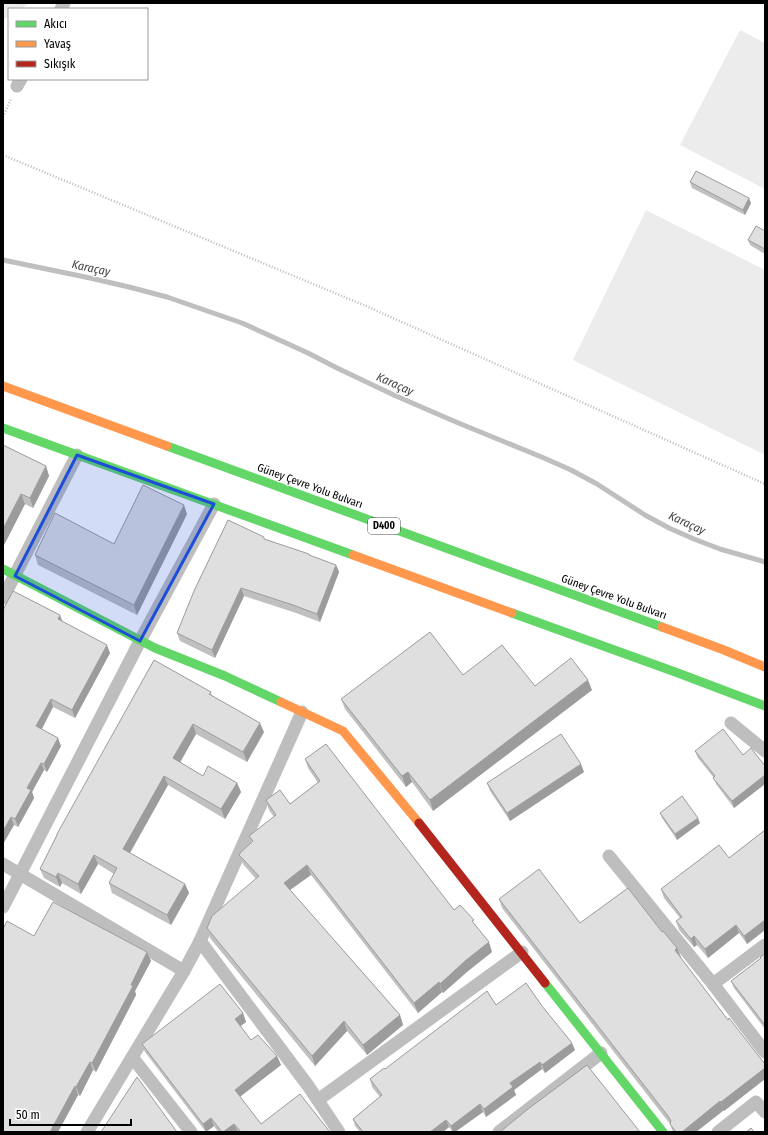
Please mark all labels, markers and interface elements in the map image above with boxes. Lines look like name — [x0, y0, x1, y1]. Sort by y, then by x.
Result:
legend — [8, 8, 148, 80]
text: Akıcı — [44, 17, 67, 31]
text: Yavaş — [44, 37, 71, 51]
text: Sıkışık — [44, 57, 76, 71]
water label: Karaçay — [71, 257, 112, 279]
water label: Karaçay — [374, 370, 416, 399]
street label: Güney Çevre Yolu Bulvarı — [256, 461, 364, 511]
water label: Karaçay — [666, 508, 708, 538]
road number: D400 — [368, 518, 400, 534]
street label: Güney Çevre Yolu Bulvarı — [560, 572, 668, 622]
scale bar — [10, 1101, 131, 1127]
text: 50 m — [16, 1108, 40, 1122]

